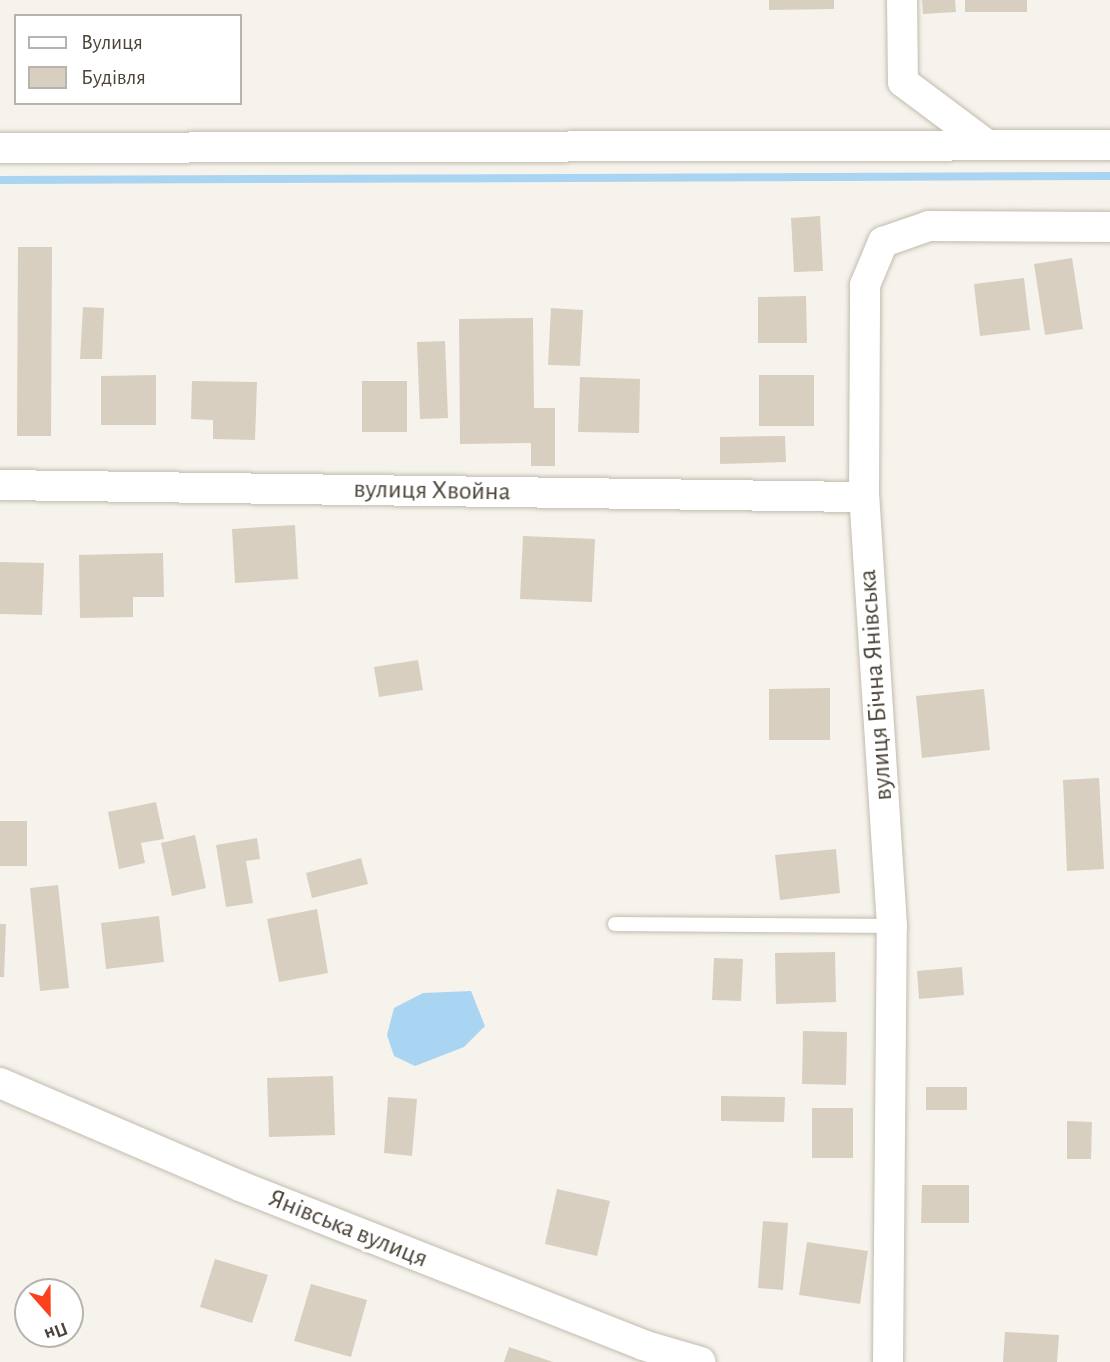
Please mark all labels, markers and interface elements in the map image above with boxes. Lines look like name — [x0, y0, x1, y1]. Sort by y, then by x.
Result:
legend — [14, 14, 242, 105]
text: Вулиця — [81, 32, 143, 53]
text: Будівля — [81, 67, 146, 88]
street label: вулиця Хвойна — [353, 474, 511, 508]
street label: вулиця Бічна Янівська — [852, 568, 900, 802]
street label: Янівська вулиця — [264, 1183, 432, 1275]
north arrow — [14, 1278, 84, 1348]
text: Пн — [42, 1318, 70, 1344]

